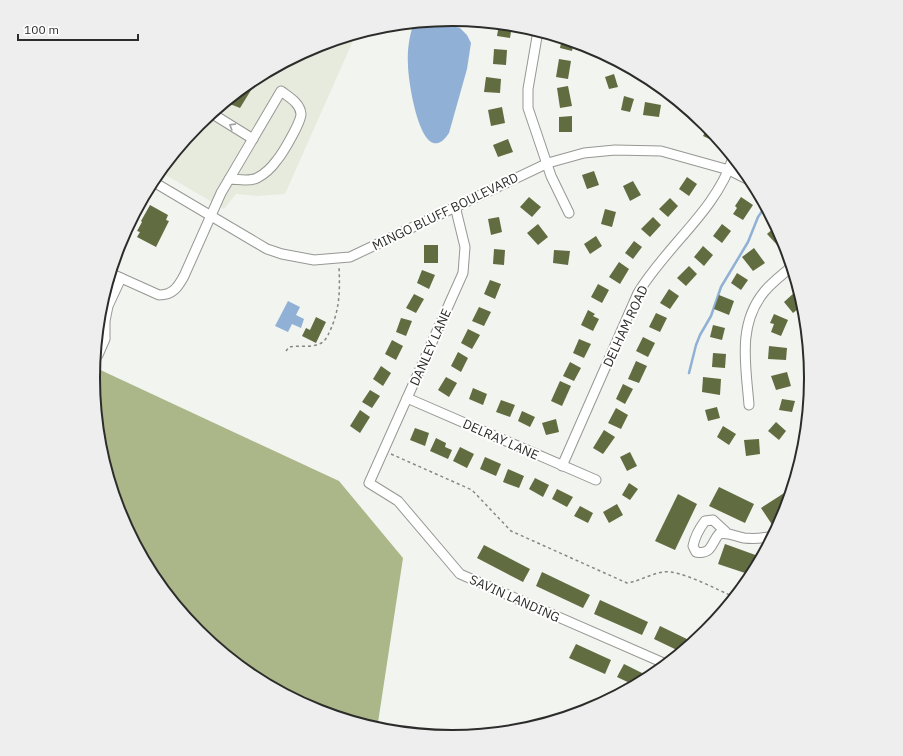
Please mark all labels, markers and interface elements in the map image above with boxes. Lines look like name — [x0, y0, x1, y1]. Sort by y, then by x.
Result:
scale bar — [18, 16, 138, 42]
text: 100 m — [24, 22, 59, 37]
one-way arrow — [229, 123, 236, 130]
street label: MINGO BLUFF BOULEVARD — [369, 169, 521, 254]
street label: DELHAM ROAD — [599, 283, 652, 370]
street label: DANLEY LANE — [406, 306, 455, 388]
street label: DELRAY LANE — [460, 415, 541, 464]
street label: SAVIN LANDING — [467, 571, 563, 626]

